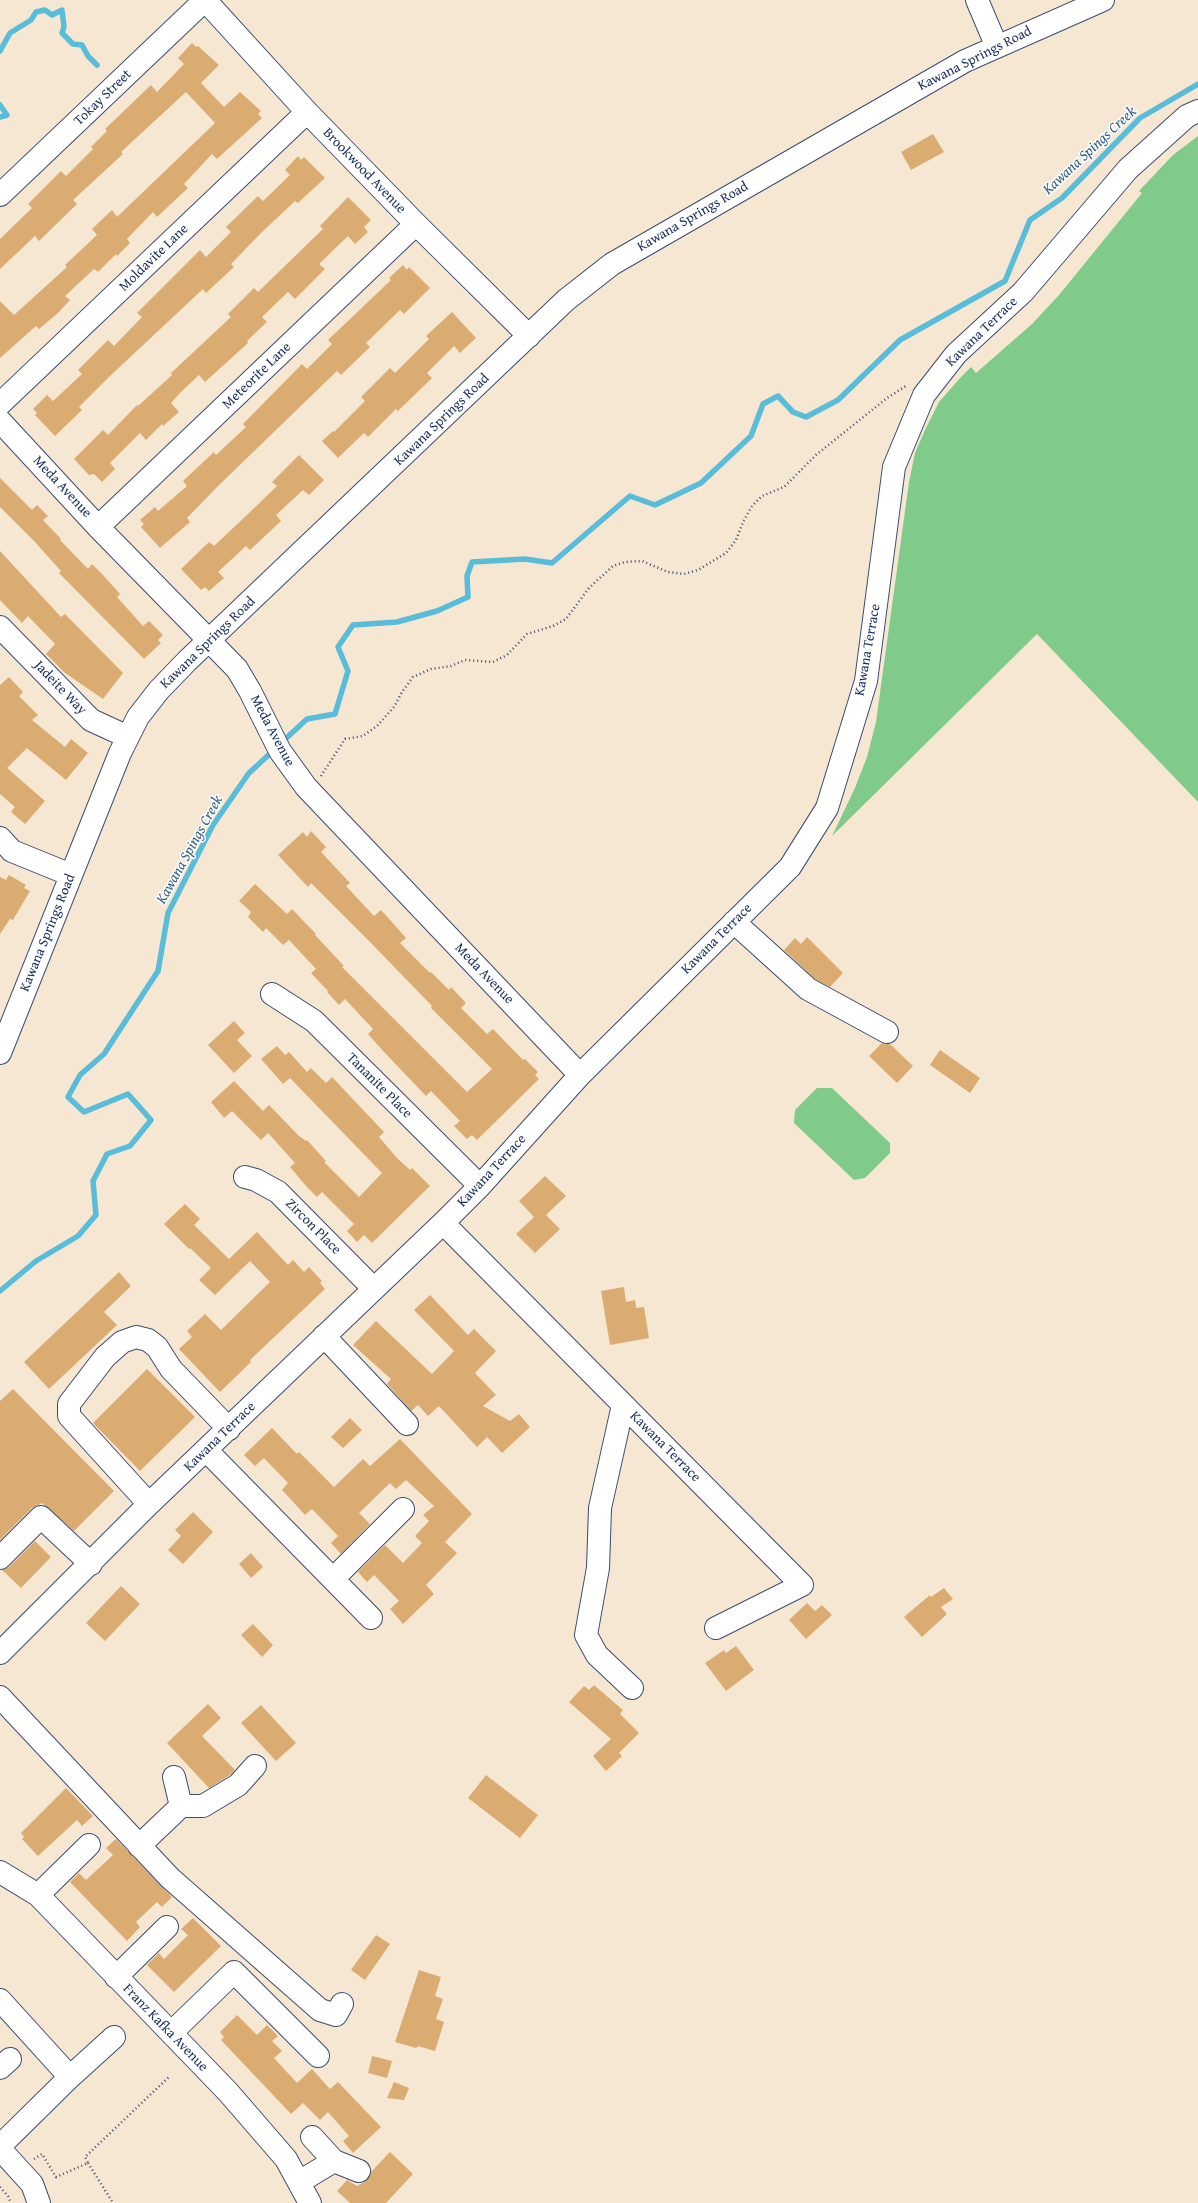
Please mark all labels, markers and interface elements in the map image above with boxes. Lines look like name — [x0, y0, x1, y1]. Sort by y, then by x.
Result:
street label: Kawana Springs Road — [915, 23, 1035, 95]
street label: Tokay Street — [71, 66, 135, 130]
water label: Kawana Spings Creek — [1040, 103, 1140, 199]
street label: Brookwood Avenue — [319, 125, 409, 217]
street label: Kawana Springs Road — [634, 178, 752, 256]
street label: Moldavite Lane — [116, 221, 192, 295]
street label: Kawana Terrace — [943, 294, 1021, 370]
street label: Meteorite Lane — [219, 339, 295, 413]
street label: Kawana Springs Road — [391, 370, 493, 470]
street label: Meda Avenue — [29, 453, 95, 521]
street label: Kawana Springs Road — [157, 593, 259, 693]
street label: Kawana Terrace — [852, 603, 884, 697]
street label: Jadeite Way — [30, 658, 90, 718]
street label: Meda Avenue — [246, 693, 298, 769]
water label: Kawana Spings Creek — [153, 793, 227, 907]
street label: Kawana Springs Road — [17, 872, 79, 994]
street label: Kawana Terrace — [678, 900, 756, 978]
street label: Meda Avenue — [451, 940, 517, 1008]
street label: Tananite Place — [343, 1050, 415, 1122]
street label: Kawana Terrace — [454, 1131, 530, 1211]
street label: Zircon Place — [282, 1196, 344, 1258]
street label: Kawana Terrace — [181, 1399, 259, 1475]
street label: Kawana Terrace — [626, 1408, 704, 1486]
street label: Franz Kafka Avenue — [119, 1981, 211, 2075]

